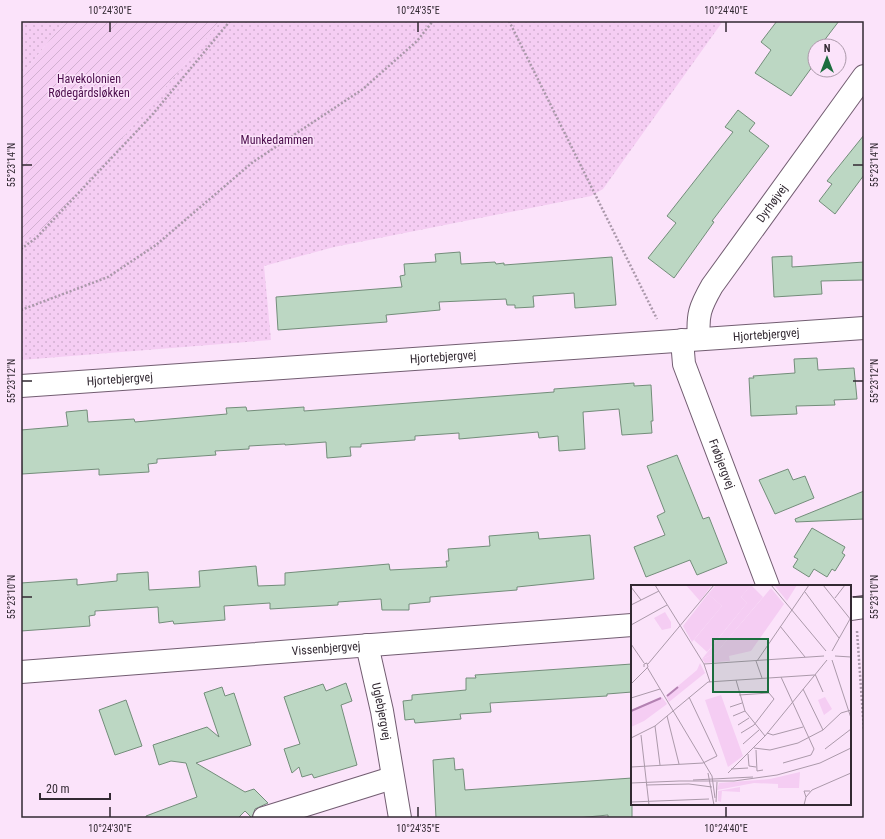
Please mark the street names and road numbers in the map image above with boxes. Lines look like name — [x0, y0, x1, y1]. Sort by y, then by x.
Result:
street label: Dyrhøjvej — [754, 182, 790, 225]
street label: Hjortebjergvej — [733, 325, 800, 344]
street label: Hjortebjergvej — [409, 348, 477, 366]
street label: Hjortebjergvej — [86, 370, 153, 388]
street label: Frøbjergvej — [706, 437, 738, 491]
street label: Vissenbjergvej — [291, 639, 361, 658]
street label: Uglebjergvej — [369, 681, 394, 741]

